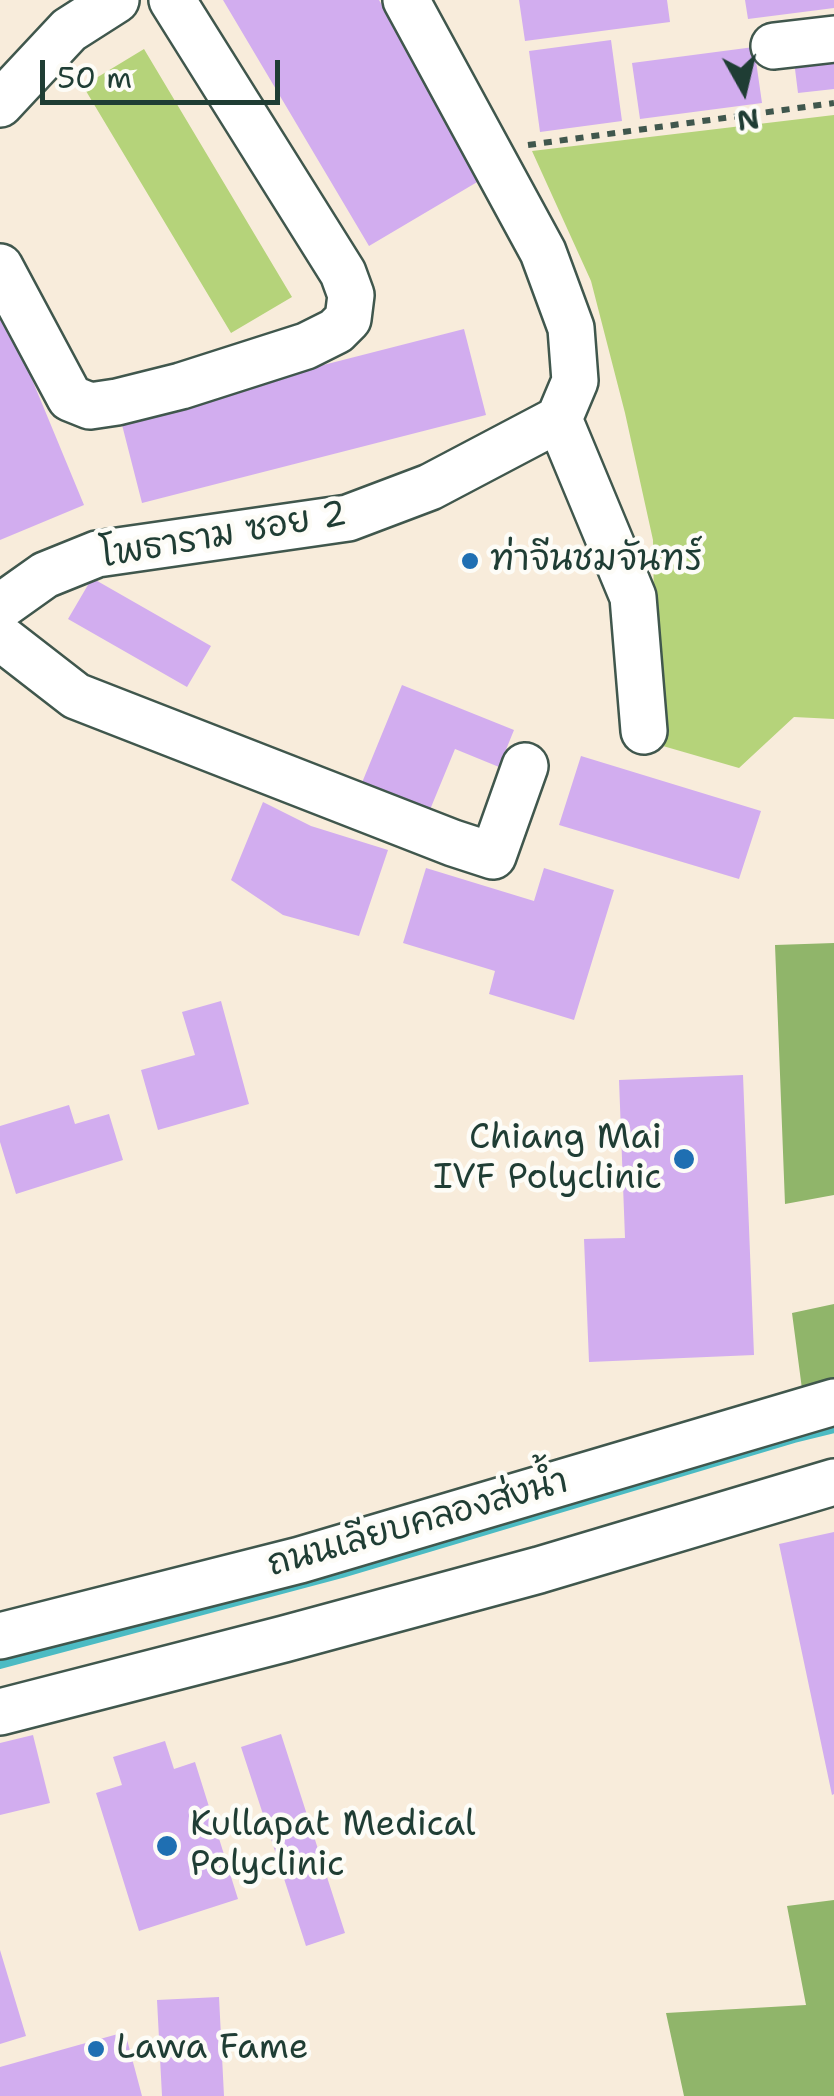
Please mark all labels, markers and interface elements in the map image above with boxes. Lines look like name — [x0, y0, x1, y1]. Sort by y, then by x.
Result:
scale bar — [45, 40, 285, 102]
north arrow — [694, 40, 794, 140]
text: 50 m — [57, 57, 132, 98]
text: N — [735, 99, 762, 140]
street label: โพธาราม ซอย 2 — [98, 494, 350, 578]
place label: ท่าจีนชมจันทร์ — [490, 540, 702, 582]
marker: ท่าจีนชมจันทร์ — [459, 550, 481, 572]
place label: Chiang Mai IVF Polyclinic — [433, 1118, 662, 1200]
marker: Chiang Mai IVF Polyclinic — [671, 1146, 697, 1172]
street label: ถนนเลียบคลองส่งน้ำ — [263, 1461, 573, 1587]
place label: Kullapat Medical Polyclinic — [190, 1805, 476, 1887]
marker: Kullapat Medical Polyclinic — [154, 1833, 180, 1859]
place label: Lawa Fame — [116, 2028, 309, 2070]
marker: Lawa Fame — [85, 2038, 107, 2060]

